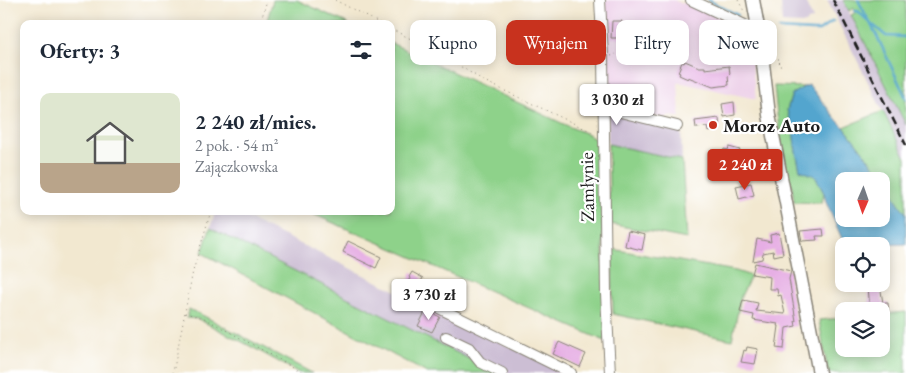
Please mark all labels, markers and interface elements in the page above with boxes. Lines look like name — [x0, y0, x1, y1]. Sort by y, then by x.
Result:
chip: Kupno — [410, 20, 496, 65]
chip: Wynajem — [506, 20, 606, 65]
chip: Filtry — [616, 20, 689, 65]
chip: Nowe — [699, 20, 777, 65]
icon: filters — [347, 36, 375, 64]
text: Oferty: 3 — [40, 37, 120, 64]
pin: 3 030 zł — [565, 84, 669, 126]
text: 3 030 zł — [590, 89, 644, 110]
text: 2 240 zł/mies. — [195, 108, 317, 135]
icon: home — [80, 113, 140, 173]
place label: Moroz Auto — [723, 113, 821, 138]
marker: Moroz Auto — [707, 119, 719, 131]
text: 2 pok. · 54 m² — [195, 135, 278, 156]
pin: 2 240 zł — [693, 148, 797, 191]
street label: Zamłynie — [574, 152, 600, 222]
text: 2 240 zł — [718, 154, 772, 175]
text: Zajączkowska — [195, 156, 278, 177]
north arrow — [835, 172, 890, 228]
map controls — [835, 172, 890, 357]
button: locate — [835, 237, 890, 292]
pin: 3 730 zł — [377, 278, 481, 321]
text: 3 730 zł — [402, 284, 456, 305]
button: layers — [835, 302, 890, 357]

